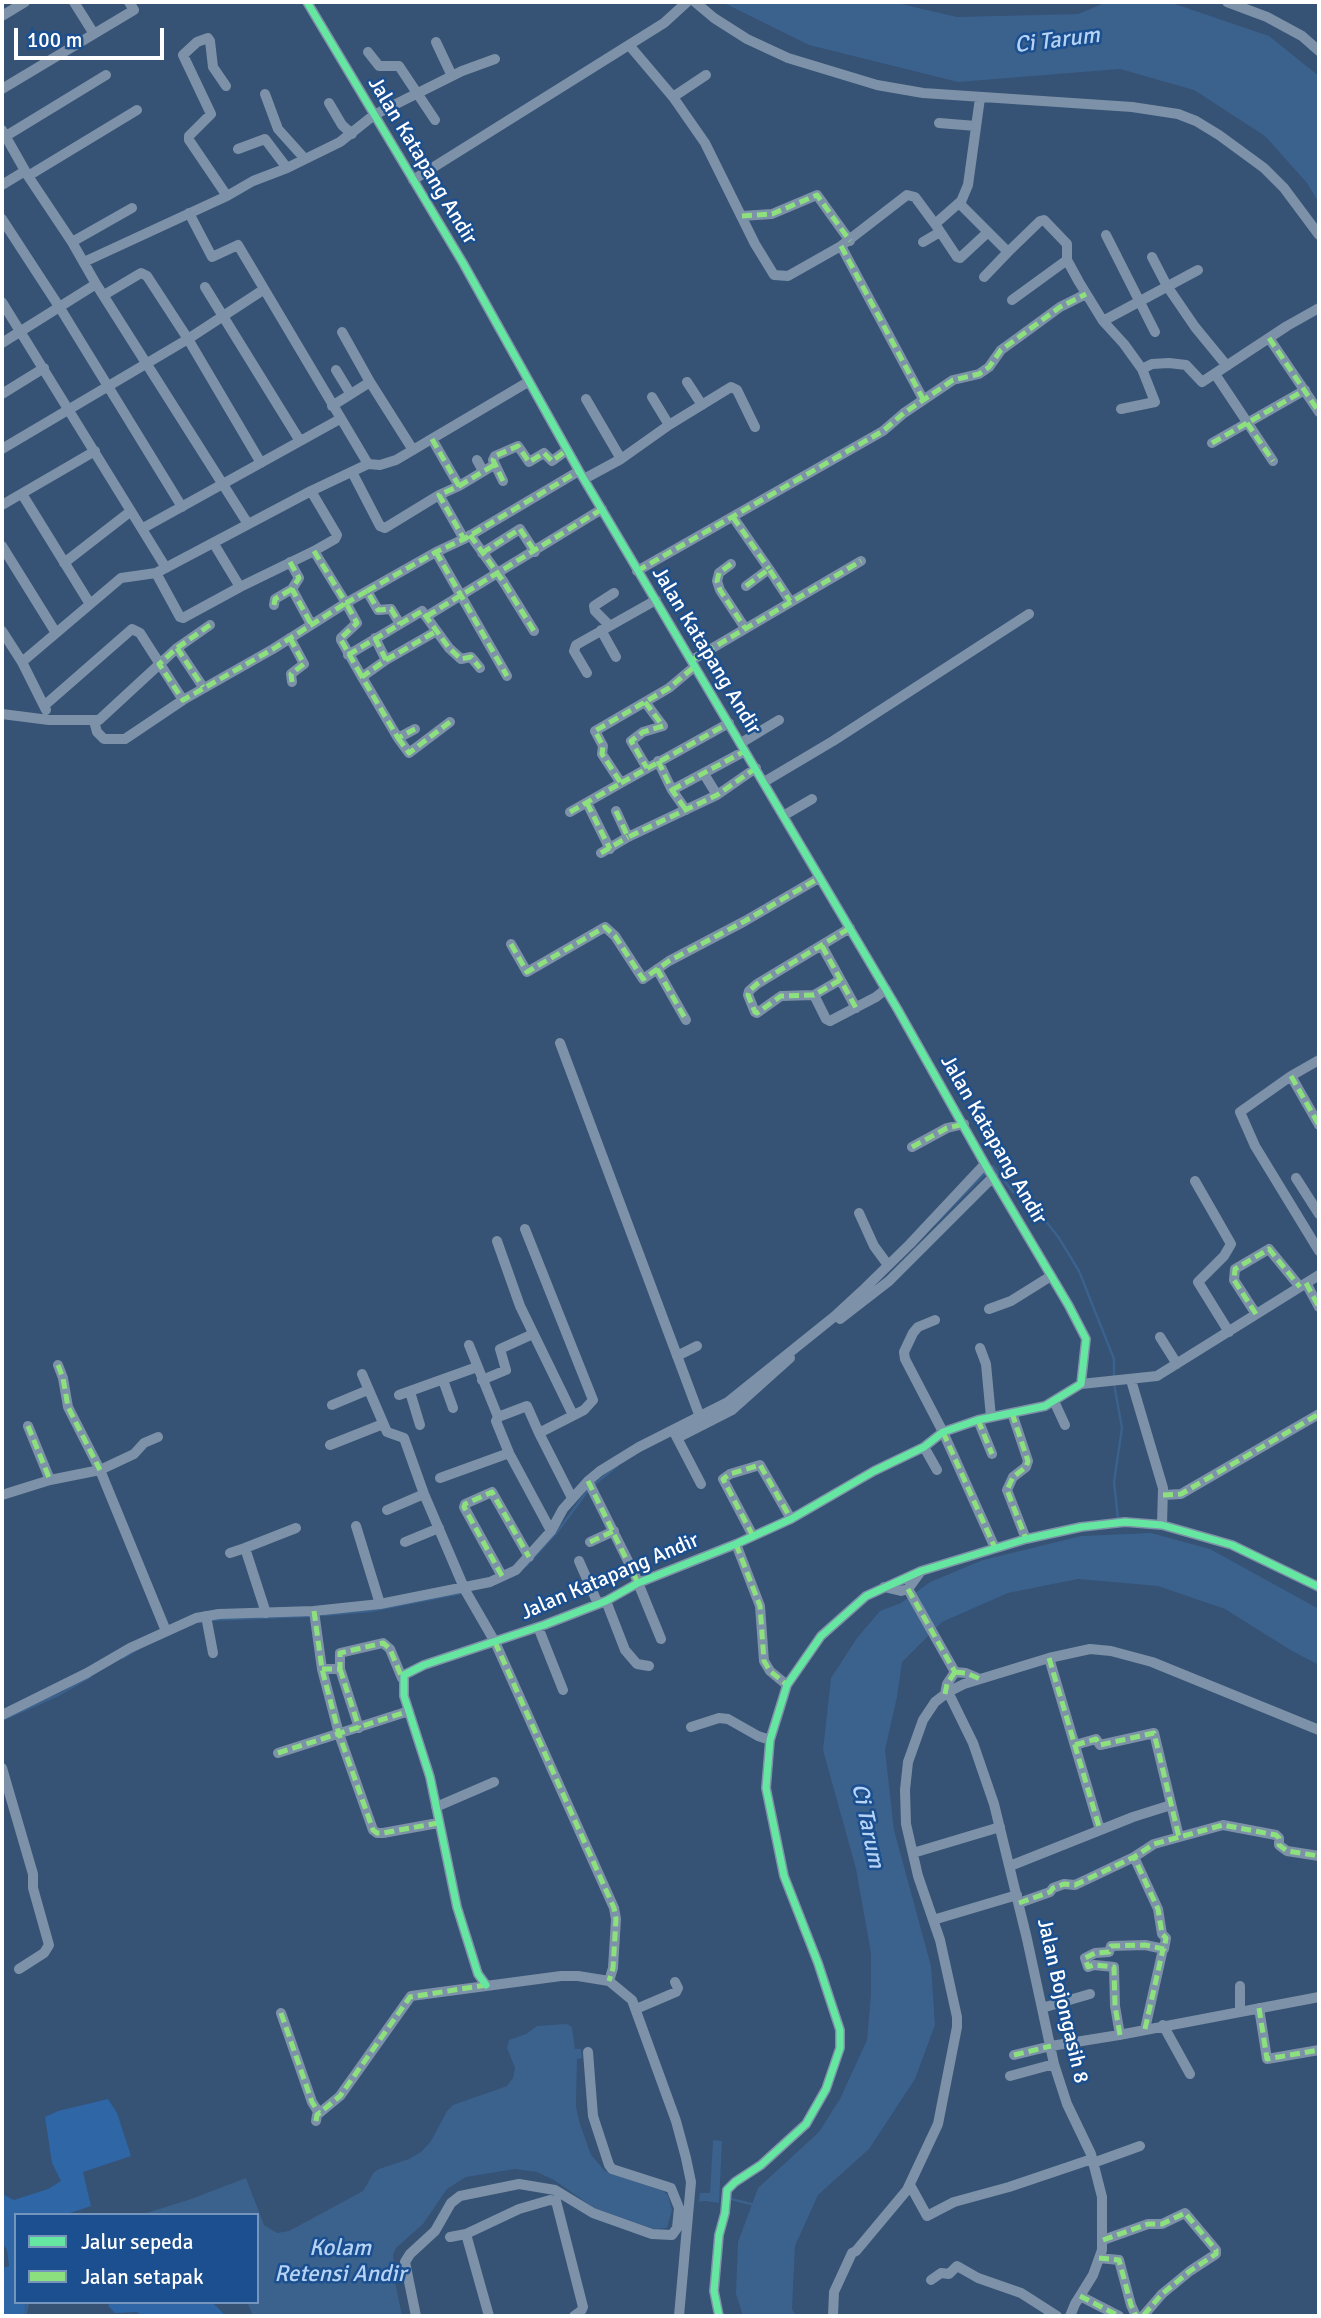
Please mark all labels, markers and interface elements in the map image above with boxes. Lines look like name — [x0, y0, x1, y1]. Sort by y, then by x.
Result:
scale bar — [18, 14, 168, 58]
water label: Ci Tarum — [1013, 22, 1101, 60]
text: 100 m — [27, 27, 82, 53]
street label: Jalan Katapang Andir — [362, 73, 482, 249]
street label: Jalan Katapang Andir — [646, 563, 766, 739]
street label: Jalan Katapang Andir — [934, 1051, 1052, 1229]
street label: Jalan Katapang Andir — [517, 1528, 703, 1626]
water label: Ci Tarum — [845, 1781, 889, 1871]
street label: Jalan Bojongasih 8 — [1031, 1916, 1093, 2086]
legend — [14, 2213, 259, 2304]
text: Jalur sepeda — [81, 2229, 193, 2255]
water label: Kolam Retensi Andir — [274, 2235, 406, 2289]
text: Jalan setapak — [81, 2264, 203, 2290]

